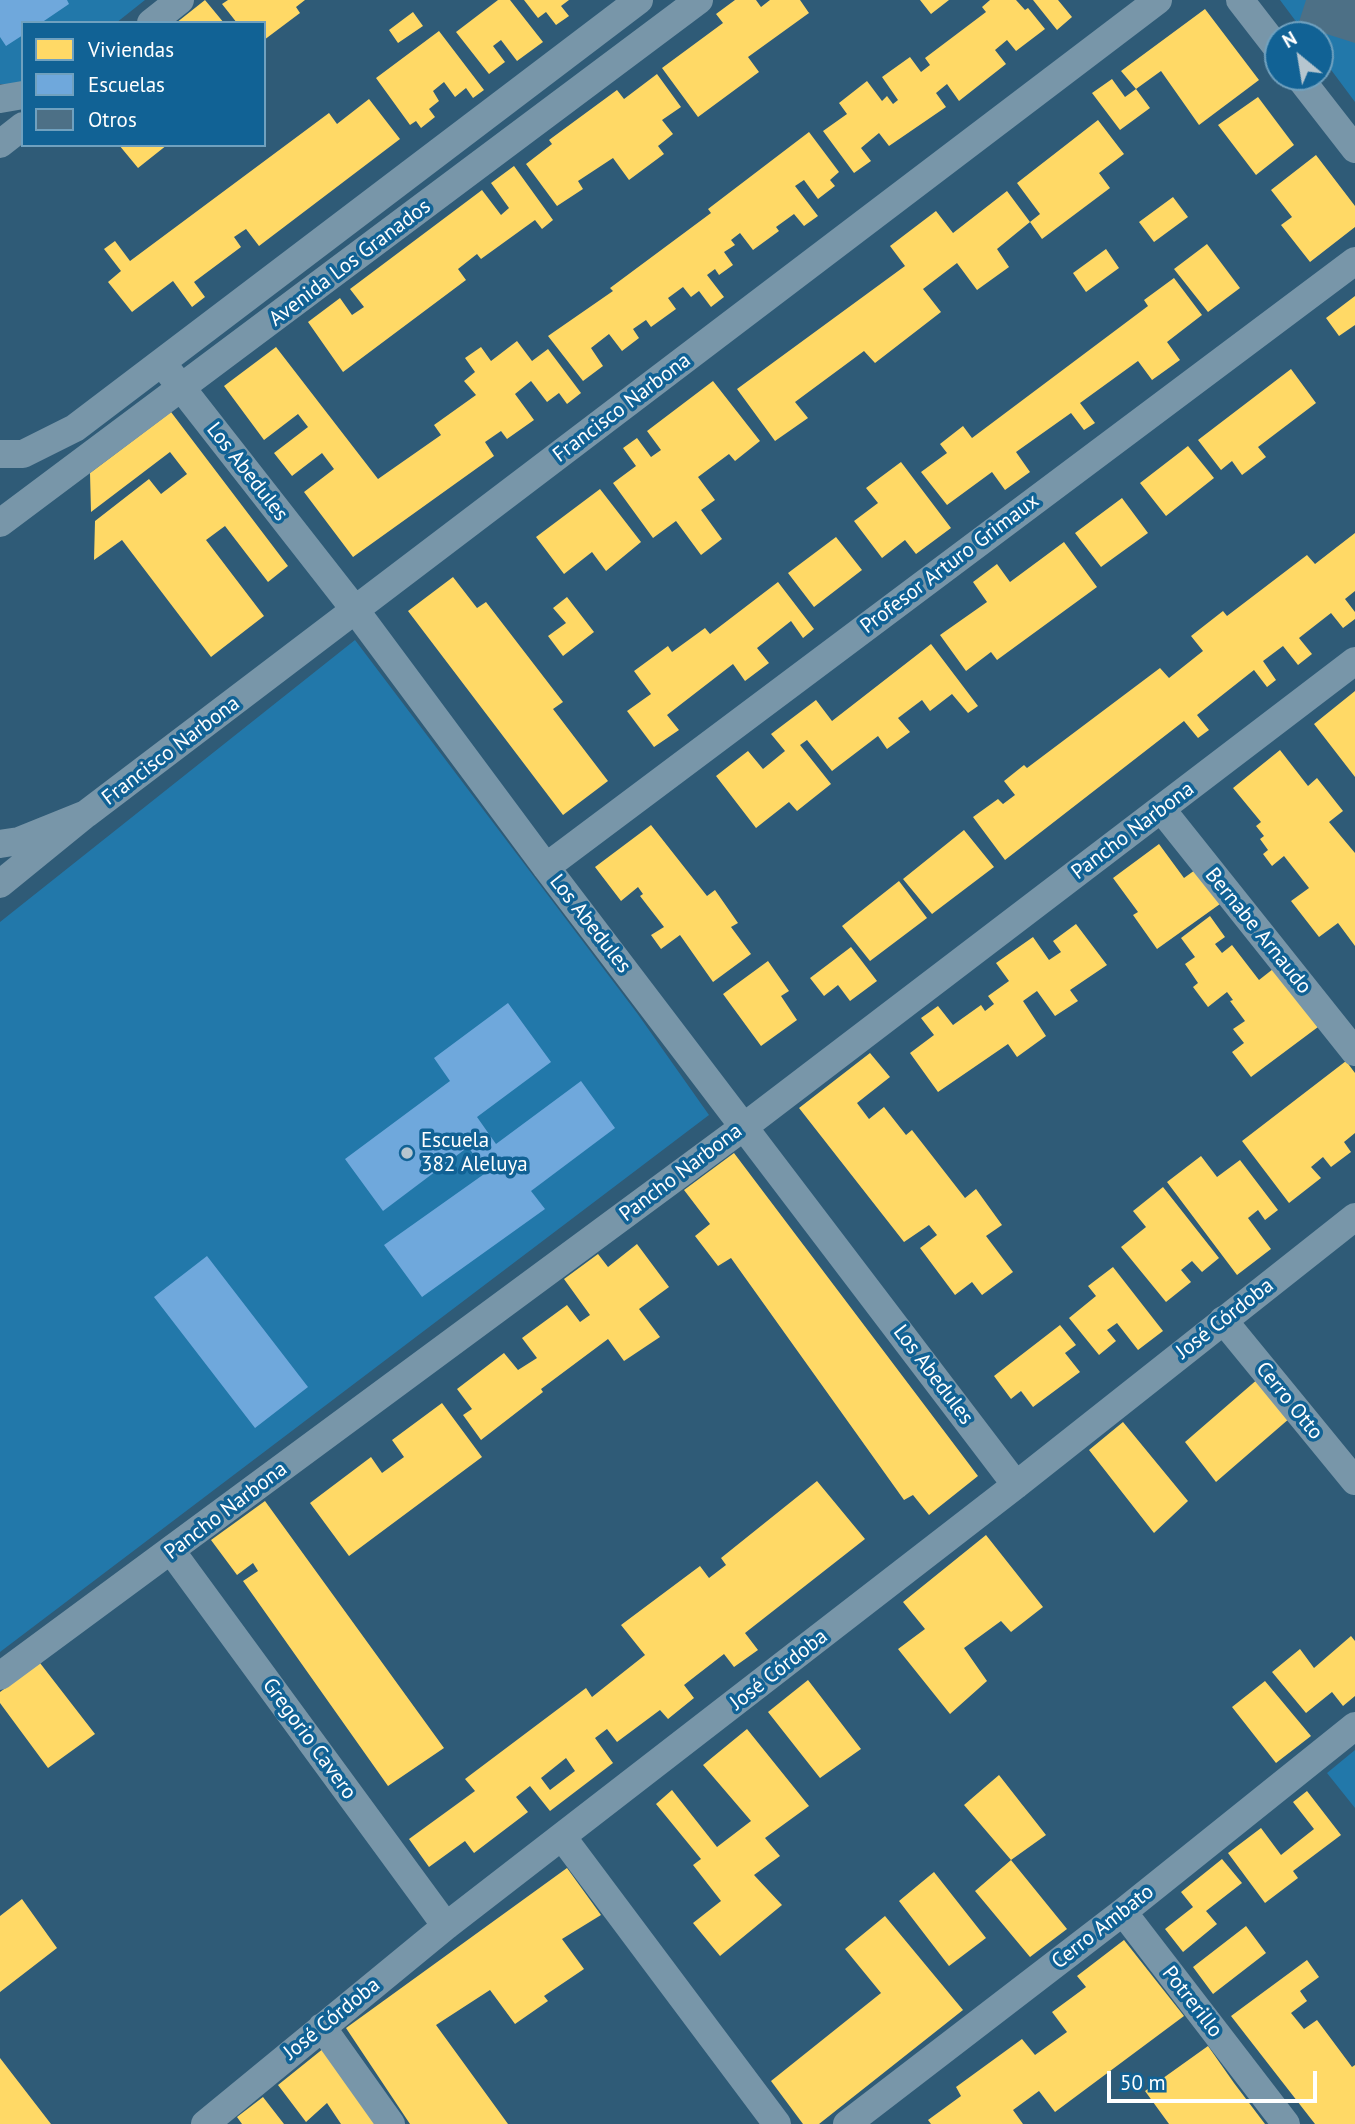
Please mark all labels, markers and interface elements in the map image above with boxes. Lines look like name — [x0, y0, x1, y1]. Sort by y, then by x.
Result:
legend — [21, 21, 266, 147]
north arrow — [1264, 21, 1334, 91]
text: N — [1278, 26, 1301, 53]
text: Viviendas — [88, 36, 174, 63]
text: Escuelas — [88, 71, 165, 98]
text: Otros — [88, 106, 137, 133]
street label: Avenida Los Granados — [264, 194, 436, 332]
street label: Francisco Narbona — [548, 348, 696, 468]
street label: Los Abedules — [201, 418, 293, 526]
street label: Profesor Arturo Grimaux — [856, 489, 1044, 639]
street label: Francisco Narbona — [97, 691, 245, 811]
street label: Pancho Narbona — [1067, 777, 1199, 885]
street label: Bernabe Arnaudo — [1200, 863, 1316, 999]
street label: Los Abedules — [544, 870, 636, 978]
street label: Pancho Narbona — [615, 1119, 747, 1227]
place label: Escuela 382 Aleluya — [421, 1128, 528, 1178]
marker: Escuela 382 Aleluya — [399, 1145, 415, 1161]
street label: José Córdoba — [1171, 1273, 1279, 1365]
street label: Los Abedules — [887, 1320, 979, 1430]
street label: Cerro Otto — [1250, 1357, 1328, 1445]
street label: Pancho Narbona — [160, 1457, 292, 1565]
street label: José Córdoba — [725, 1624, 833, 1716]
street label: Gregorio Cavero — [257, 1674, 361, 1804]
street label: Cerro Ambato — [1047, 1879, 1159, 1975]
street label: Potrerillo — [1156, 1961, 1228, 2043]
street label: José Córdoba — [279, 1973, 385, 2065]
scale bar — [1110, 2058, 1320, 2102]
text: 50 m — [1120, 2069, 1166, 2096]

